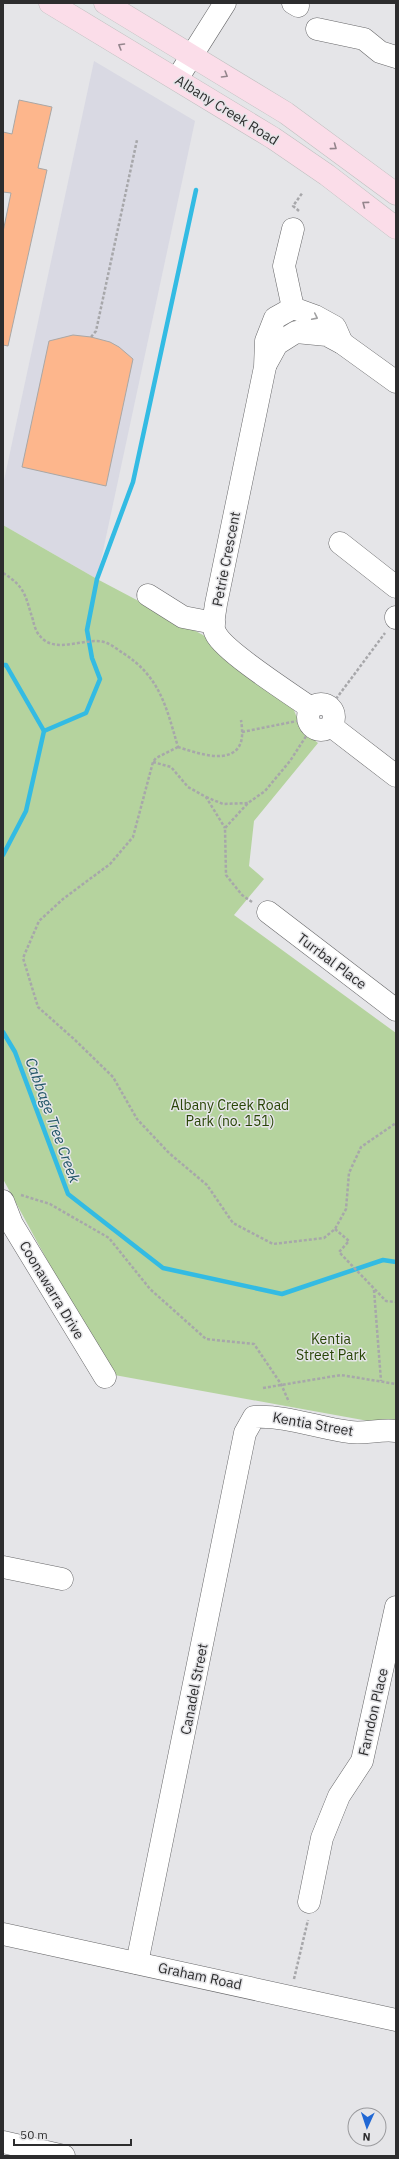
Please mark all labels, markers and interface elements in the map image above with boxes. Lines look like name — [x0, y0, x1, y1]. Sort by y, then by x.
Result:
one-way arrow — [118, 43, 125, 50]
street label: Albany Creek Road — [172, 71, 282, 149]
one-way arrow — [221, 71, 228, 78]
one-way arrow — [329, 142, 336, 149]
one-way arrow — [362, 201, 369, 209]
one-way arrow — [311, 312, 319, 320]
street label: Petrie Crescent — [208, 510, 244, 608]
street label: Turrbal Place — [294, 929, 371, 993]
water label: Cabbage Tree Creek — [22, 1055, 85, 1185]
park label: Albany Creek Road Park (no. 151) — [171, 1096, 289, 1130]
street label: Coonawarra Drive — [16, 1238, 89, 1343]
park label: Kentia Street Park — [296, 1330, 367, 1364]
street label: Kentia Street — [271, 1408, 355, 1440]
street label: Canadel Street — [176, 1642, 212, 1736]
street label: Farndon Place — [354, 1666, 392, 1758]
street label: Graham Road — [156, 1958, 244, 1994]
north arrow — [347, 2107, 387, 2147]
scale bar — [14, 2121, 131, 2147]
text: 50 m — [20, 2127, 48, 2142]
text: N — [362, 2130, 371, 2144]

